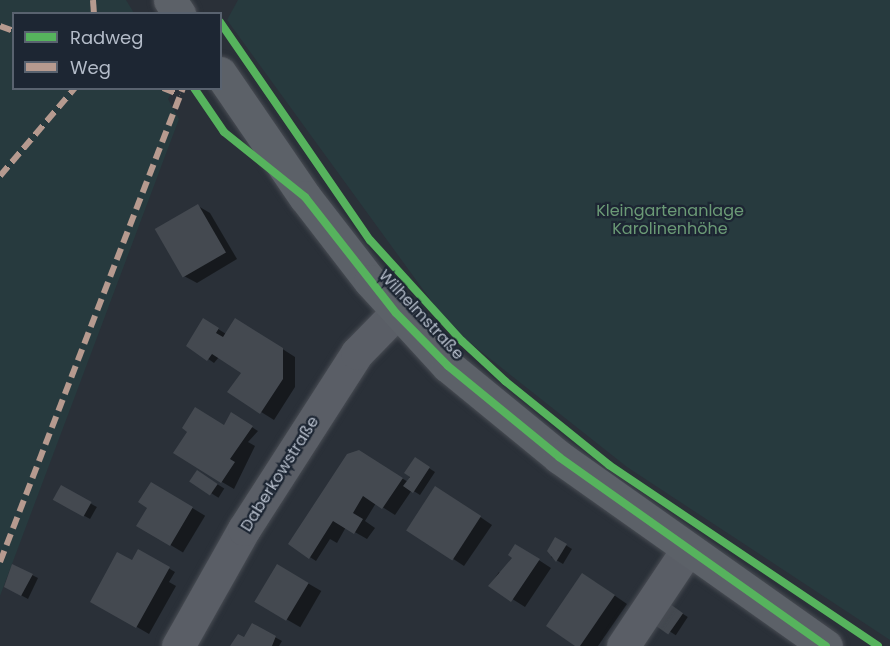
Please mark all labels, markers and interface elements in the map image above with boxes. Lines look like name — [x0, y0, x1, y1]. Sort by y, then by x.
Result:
legend — [12, 12, 222, 90]
text: Radweg — [70, 25, 143, 50]
text: Weg — [70, 55, 111, 80]
park label: Kleingartenanlage Karolinenhöhe — [596, 201, 744, 239]
street label: Wilhelmstraße — [374, 266, 468, 364]
street label: Daberkowstraße — [237, 413, 323, 535]

